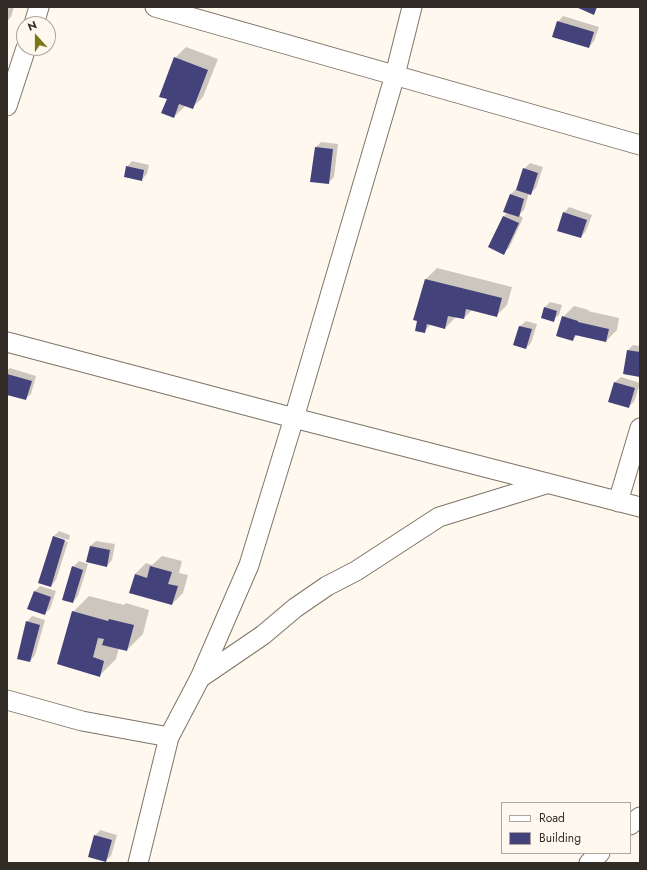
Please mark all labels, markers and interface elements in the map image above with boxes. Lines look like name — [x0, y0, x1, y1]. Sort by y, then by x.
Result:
north arrow — [16, 16, 56, 56]
text: N — [25, 17, 39, 35]
legend — [501, 802, 631, 854]
text: Road — [539, 809, 565, 827]
text: Building — [539, 829, 581, 847]

